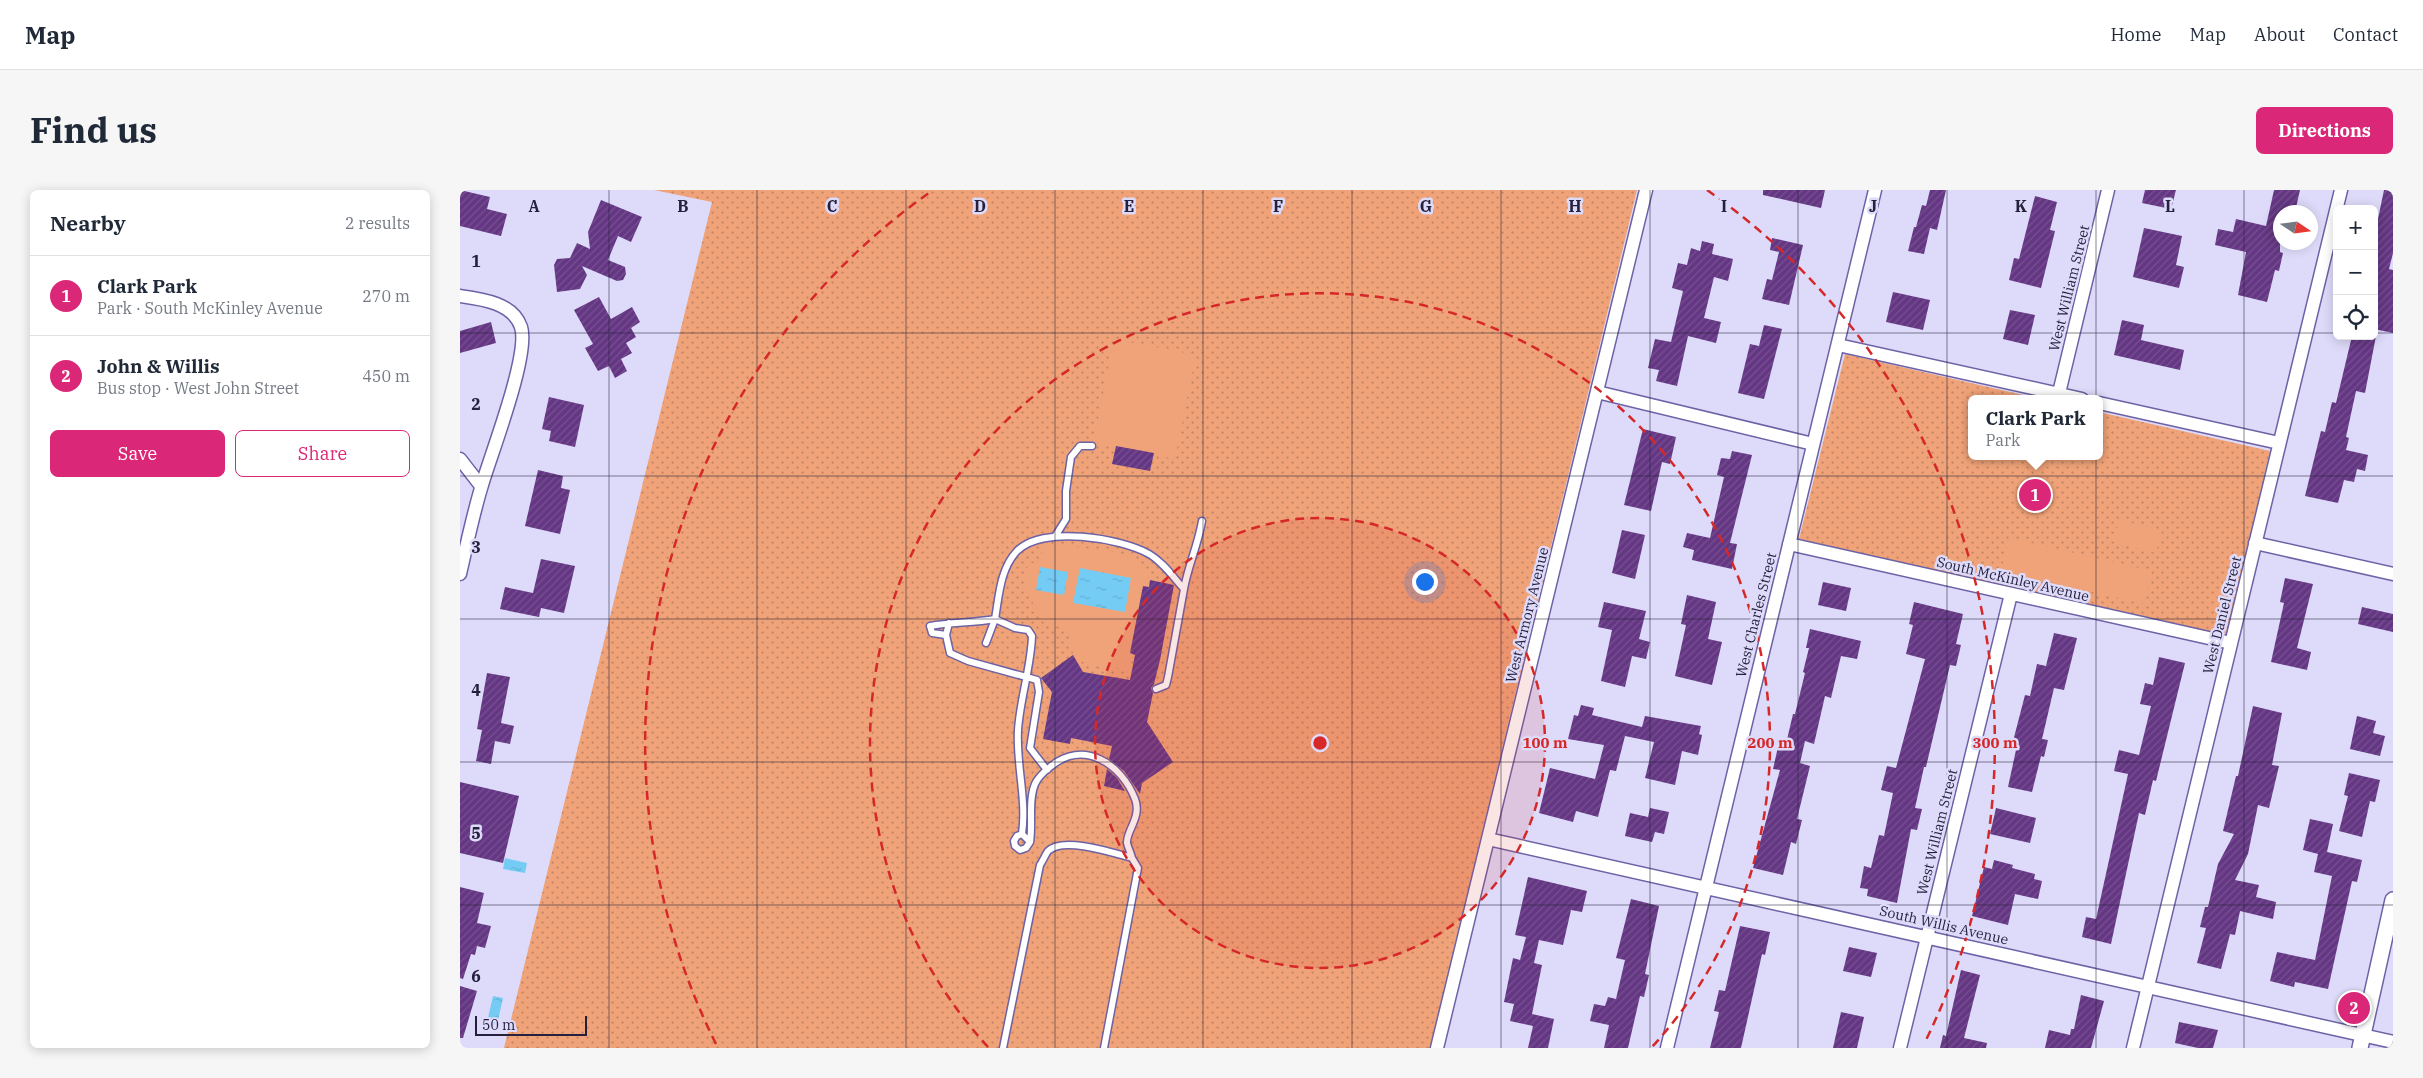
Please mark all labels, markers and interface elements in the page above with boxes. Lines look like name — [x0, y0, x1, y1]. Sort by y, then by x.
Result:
text: Map — [25, 19, 75, 51]
text: Home — [2110, 23, 2162, 46]
text: Map — [2190, 23, 2226, 46]
text: About — [2254, 23, 2305, 46]
text: Contact — [2333, 23, 2398, 46]
text: Find us — [30, 107, 157, 153]
button: Directions — [2256, 107, 2393, 154]
text: A — [528, 196, 540, 216]
text: B — [677, 196, 689, 216]
text: C — [827, 196, 837, 216]
text: D — [974, 196, 986, 216]
text: E — [1124, 196, 1134, 216]
text: F — [1273, 196, 1283, 216]
text: G — [1420, 196, 1432, 216]
text: H — [1569, 196, 1582, 216]
text: I — [1721, 196, 1727, 216]
text: J — [1869, 196, 1877, 216]
text: K — [2015, 196, 2028, 216]
text: L — [2165, 196, 2175, 216]
north arrow — [2273, 205, 2318, 250]
map controls — [2333, 205, 2378, 340]
button: + — [2333, 205, 2378, 250]
text: Nearby — [50, 209, 126, 237]
text: 2 results — [345, 213, 410, 233]
street label: West William Street — [2045, 223, 2093, 353]
button: − — [2333, 250, 2378, 295]
text: 1 — [471, 251, 481, 271]
text: Clark Park — [97, 274, 197, 298]
text: 1 — [61, 286, 71, 306]
text: 270 m — [362, 286, 410, 306]
button: locate — [2333, 295, 2378, 340]
text: Park · South McKinley Avenue — [97, 298, 323, 318]
text: John & Willis — [97, 354, 220, 378]
text: 2 — [61, 366, 71, 386]
text: 450 m — [362, 366, 410, 386]
text: Bus stop · West John Street — [97, 378, 299, 398]
text: 2 — [471, 394, 481, 414]
popup — [1968, 395, 2103, 460]
text: Clark Park — [1986, 406, 2085, 430]
button: Save — [50, 430, 225, 477]
button: Share — [235, 430, 410, 477]
text: Park — [1986, 430, 2020, 450]
pin: 1 — [2019, 476, 2051, 514]
text: 3 — [471, 537, 481, 557]
street label: West Armory Avenue — [1501, 545, 1553, 685]
street label: West Charles Street — [1732, 551, 1780, 679]
street label: South McKinley Avenue — [1935, 553, 2091, 605]
street label: West Daniel Street — [2199, 554, 2245, 676]
your location — [1412, 569, 1438, 595]
text: 4 — [471, 680, 481, 700]
text: 100 m — [1522, 733, 1568, 752]
text: 200 m — [1747, 733, 1793, 752]
text: 300 m — [1972, 733, 2018, 752]
centre of rings — [1311, 734, 1329, 752]
street label: West William Street — [1913, 767, 1961, 897]
text: 5 — [471, 823, 481, 843]
street label: South Willis Avenue — [1878, 901, 2010, 949]
text: 6 — [471, 966, 481, 986]
pin: 2 — [2338, 989, 2370, 1027]
scale bar — [475, 1013, 588, 1036]
text: 50 m — [482, 1016, 515, 1034]

